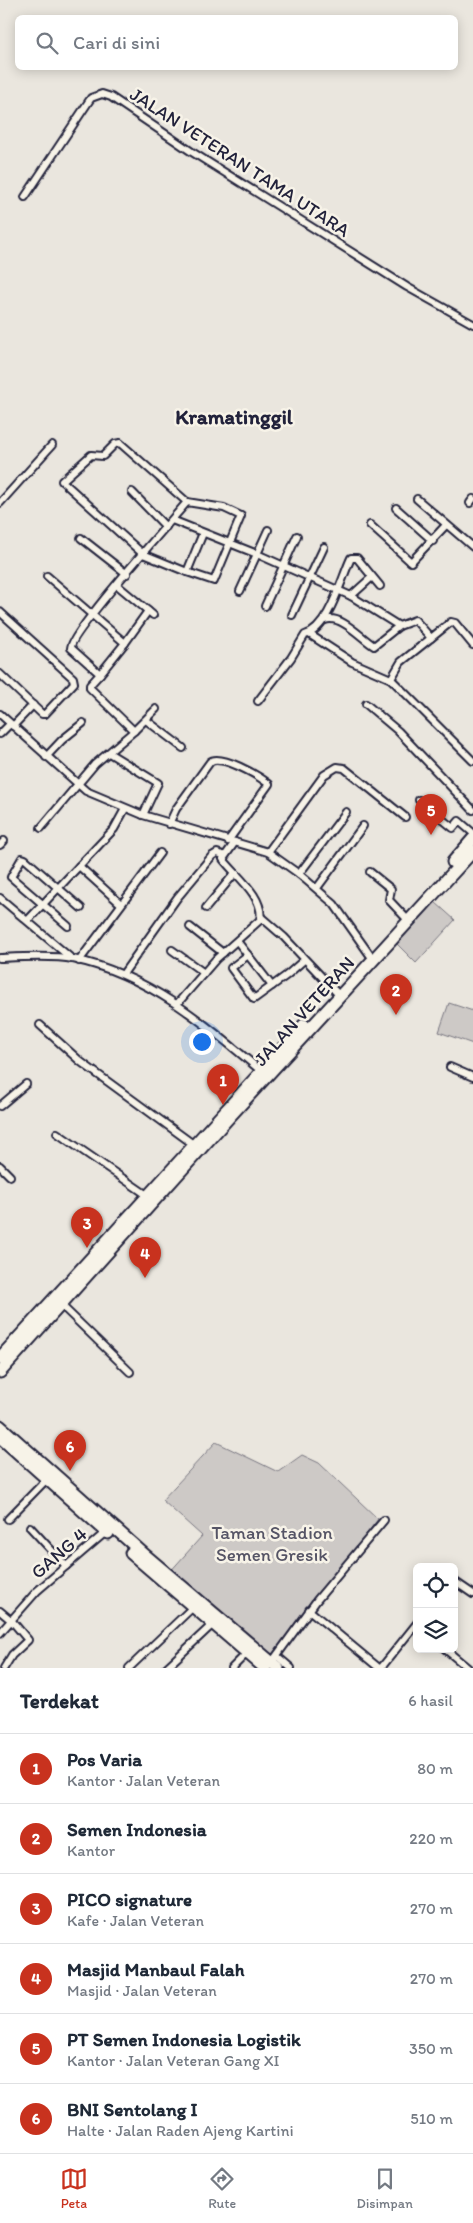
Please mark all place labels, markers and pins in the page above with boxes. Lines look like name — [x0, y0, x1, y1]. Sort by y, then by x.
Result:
pin: 5 — [415, 794, 447, 835]
pin: 2 — [380, 974, 412, 1015]
pin: 1 — [207, 1064, 239, 1105]
pin: 3 — [71, 1207, 103, 1248]
pin: 4 — [129, 1237, 161, 1278]
pin: 6 — [54, 1430, 86, 1471]

